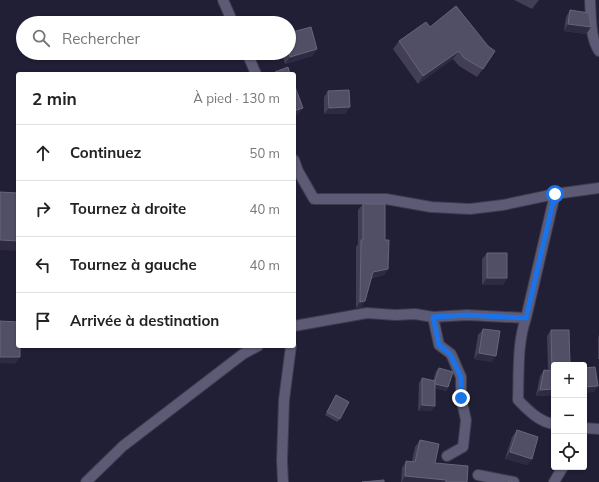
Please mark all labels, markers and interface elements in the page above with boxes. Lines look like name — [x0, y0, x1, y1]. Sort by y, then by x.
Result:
search box — [16, 16, 296, 60]
icon: search — [30, 27, 52, 49]
text: Rechercher — [62, 29, 140, 48]
text: 2 min — [32, 88, 77, 109]
text: À pied · 130 m — [193, 90, 280, 106]
icon: ahead — [32, 142, 54, 164]
text: Continuez — [70, 143, 141, 162]
text: 50 m — [250, 145, 280, 161]
route start — [546, 185, 564, 203]
icon: right — [32, 198, 54, 220]
text: Tournez à droite — [70, 199, 186, 218]
text: 40 m — [250, 201, 280, 217]
icon: left — [32, 254, 54, 276]
text: Tournez à gauche — [70, 255, 197, 274]
text: 40 m — [250, 257, 280, 273]
icon: arrive — [32, 310, 54, 332]
text: Arrivée à destination — [70, 311, 219, 330]
map controls — [551, 362, 587, 470]
button: + — [551, 362, 587, 398]
route end — [452, 389, 470, 407]
button: − — [551, 398, 587, 434]
button: locate — [551, 434, 587, 470]

